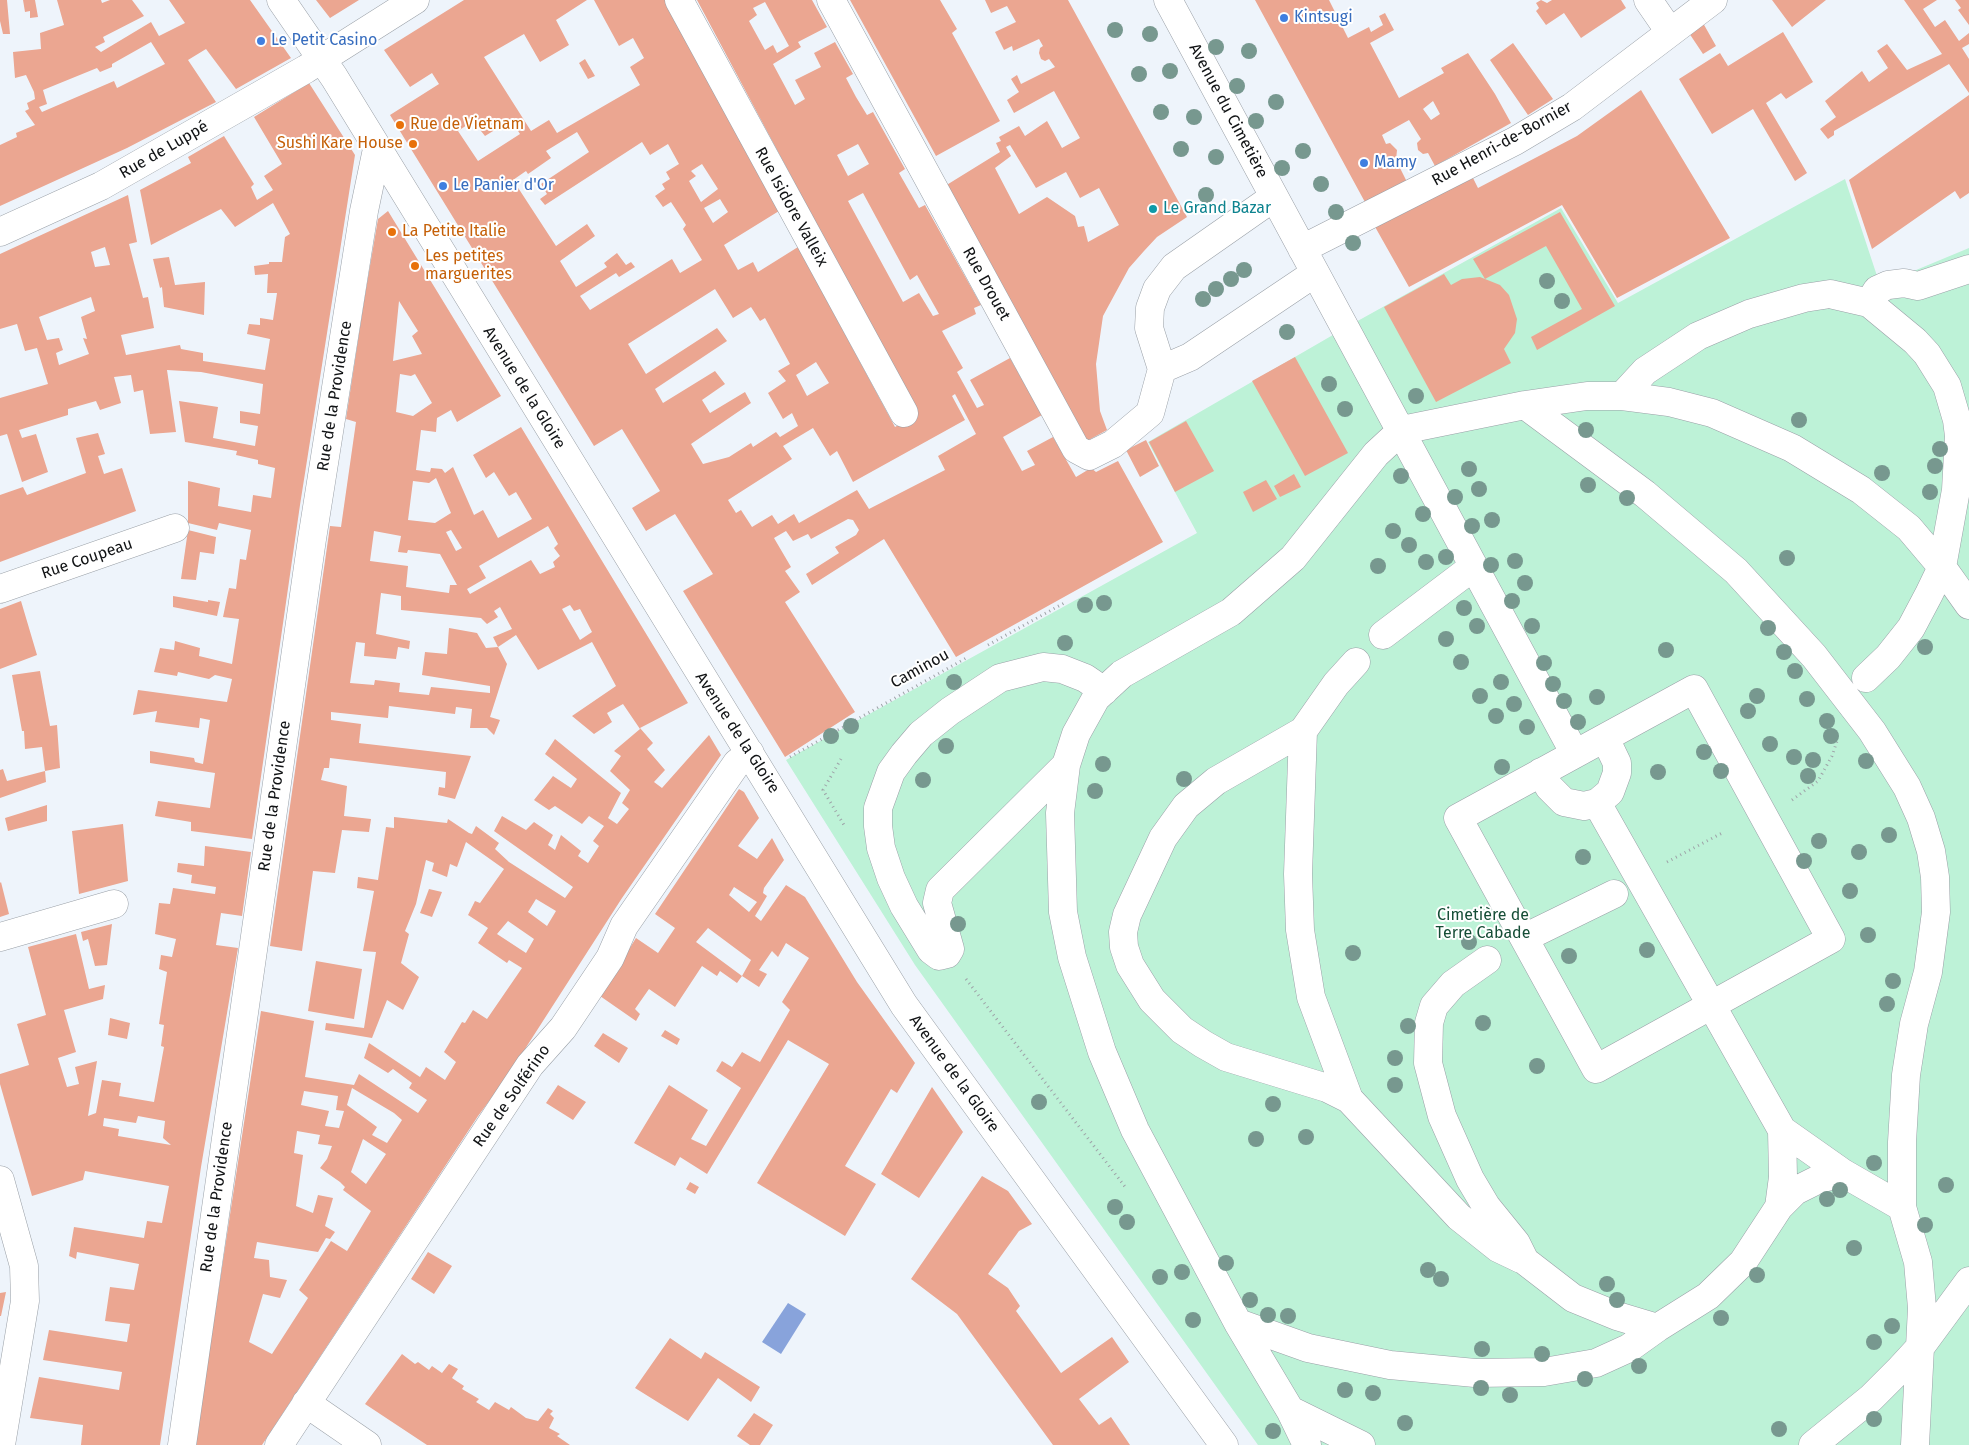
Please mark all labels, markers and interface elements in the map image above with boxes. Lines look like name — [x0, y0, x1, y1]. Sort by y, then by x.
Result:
place label: Kintsugi — [1294, 8, 1353, 28]
marker: Kintsugi — [1278, 12, 1290, 24]
place label: Le Petit Casino — [271, 31, 377, 51]
marker: Le Petit Casino — [255, 35, 267, 47]
street label: Avenue du Cimetière — [1184, 40, 1272, 182]
street label: Rue Henri-de-Bornier — [1429, 98, 1575, 190]
place label: Rue de Vietnam — [410, 115, 524, 135]
street label: Rue de Luppé — [116, 117, 212, 183]
marker: Rue de Vietnam — [394, 119, 406, 131]
place label: Sushi Kare House — [277, 134, 403, 154]
marker: Sushi Kare House — [407, 138, 419, 150]
street label: Rue Isidore Valleix — [750, 144, 832, 270]
place label: Mamy — [1374, 153, 1417, 173]
marker: Mamy — [1358, 157, 1370, 169]
place label: Le Panier d'Or — [453, 176, 554, 196]
marker: Le Panier d'Or — [437, 180, 449, 192]
place label: Le Grand Bazar — [1163, 199, 1271, 219]
marker: Le Grand Bazar — [1147, 203, 1159, 215]
place label: La Petite Italie — [402, 222, 506, 242]
marker: La Petite Italie — [386, 226, 398, 238]
street label: Rue Drouet — [958, 244, 1014, 324]
place label: Les petites marguerites — [425, 247, 512, 285]
marker: Les petites marguerites — [409, 260, 421, 272]
street label: Rue de la Providence — [314, 319, 356, 473]
street label: Avenue de la Gloire — [479, 323, 569, 453]
street label: Rue Coupeau — [39, 534, 135, 584]
street label: Caminou — [887, 645, 953, 693]
street label: Avenue de la Gloire — [691, 669, 783, 797]
street label: Rue de la Providence — [255, 719, 295, 873]
park label: Cimetière de Terre Cabade — [1436, 906, 1530, 944]
street label: Avenue de la Gloire — [905, 1012, 1003, 1136]
street label: Rue de Solférino — [470, 1041, 554, 1151]
street label: Rue de la Providence — [197, 1120, 237, 1274]

